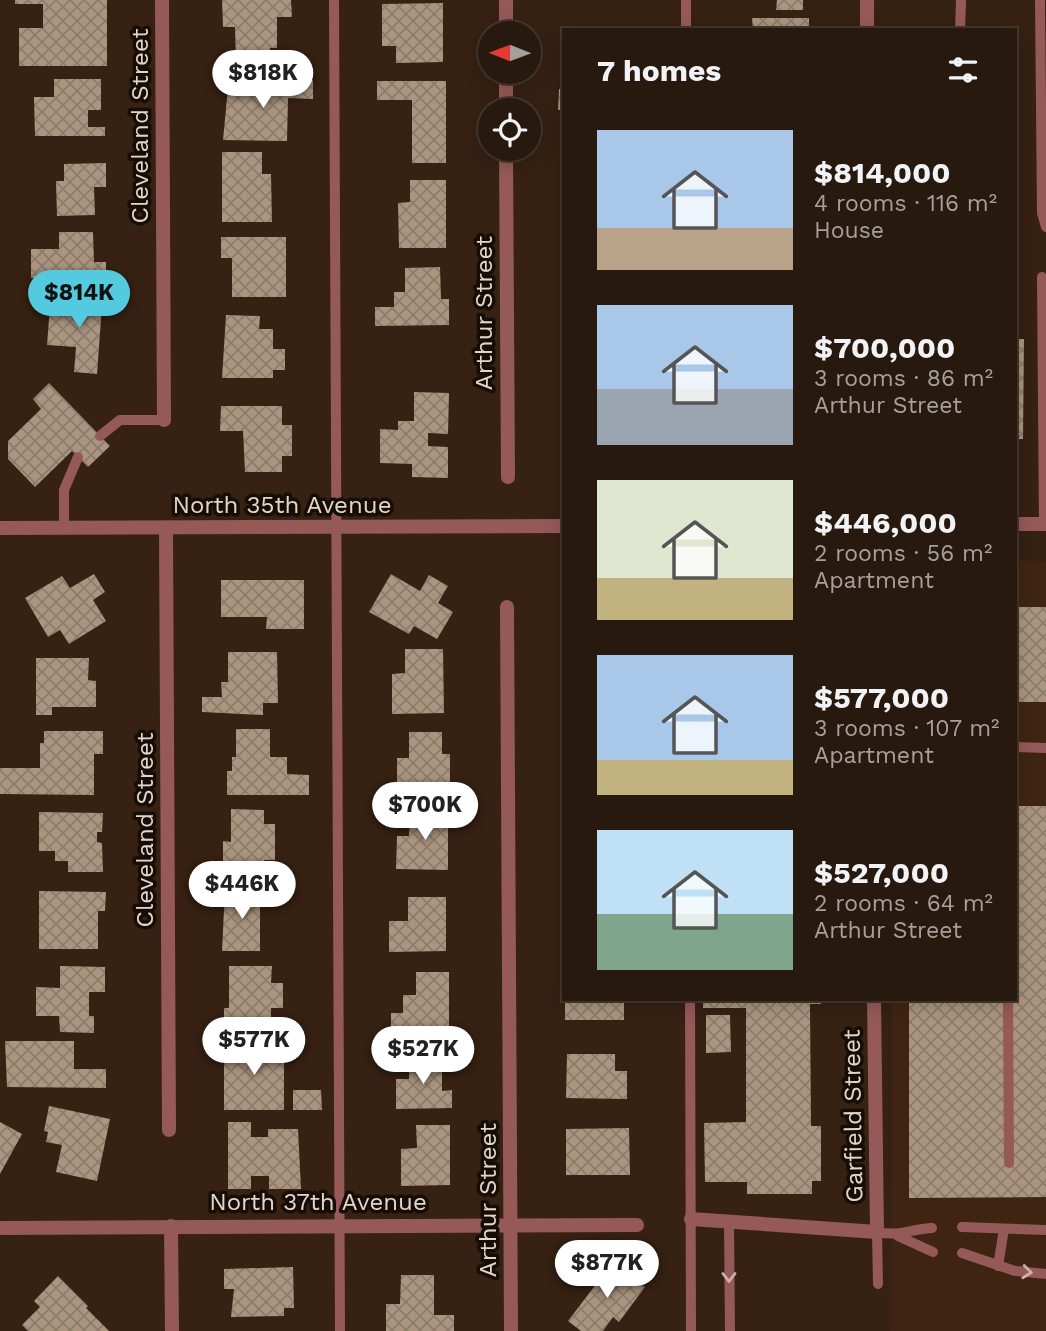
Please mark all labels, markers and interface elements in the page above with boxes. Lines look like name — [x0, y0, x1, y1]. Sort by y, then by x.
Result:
north arrow — [478, 21, 541, 84]
map controls — [478, 21, 541, 161]
street label: Cleveland Street — [126, 29, 154, 223]
pin: $818K — [214, 50, 312, 110]
icon: filters — [944, 51, 982, 89]
text: 7 homes — [597, 53, 721, 88]
text: $818K — [228, 59, 298, 86]
button: locate — [478, 98, 541, 161]
text: $814,000 — [814, 155, 951, 190]
icon: home — [653, 158, 737, 242]
text: 4 rooms · 116 m² — [814, 190, 997, 217]
text: House — [814, 217, 884, 244]
street label: Arthur Street — [470, 236, 498, 390]
pin: $814K — [30, 270, 128, 330]
text: $814K — [44, 279, 114, 306]
text: $700,000 — [814, 330, 955, 365]
icon: home — [653, 333, 737, 417]
text: 3 rooms · 86 m² — [814, 365, 993, 392]
text: Arthur Street — [814, 392, 962, 419]
street label: North 35th Avenue — [173, 491, 391, 519]
text: $446,000 — [814, 505, 957, 540]
icon: home — [653, 508, 737, 592]
text: 2 rooms · 56 m² — [814, 540, 992, 567]
text: Apartment — [814, 567, 934, 594]
text: $577,000 — [814, 680, 949, 715]
icon: home — [653, 683, 737, 767]
text: 3 rooms · 107 m² — [814, 715, 1000, 742]
street label: Cleveland Street — [131, 733, 159, 927]
text: Apartment — [814, 742, 934, 769]
pin: $700K — [376, 782, 474, 842]
text: $700K — [388, 791, 462, 818]
text: $527,000 — [814, 855, 949, 890]
icon: home — [653, 858, 737, 942]
pin: $446K — [193, 862, 291, 921]
text: $446K — [205, 870, 279, 897]
text: 2 rooms · 64 m² — [814, 890, 993, 917]
text: Arthur Street — [814, 917, 962, 944]
pin: $577K — [205, 1018, 303, 1077]
text: $577K — [218, 1026, 290, 1053]
pin: $527K — [374, 1026, 472, 1086]
street label: Garfield Street — [837, 1029, 869, 1203]
text: $527K — [387, 1035, 459, 1062]
street label: Arthur Street — [474, 1123, 502, 1277]
street label: North 37th Avenue — [209, 1188, 427, 1216]
pin: $877K — [558, 1240, 656, 1300]
text: $877K — [571, 1249, 643, 1276]
one-way arrow — [1022, 1264, 1033, 1279]
one-way arrow — [721, 1272, 737, 1282]

